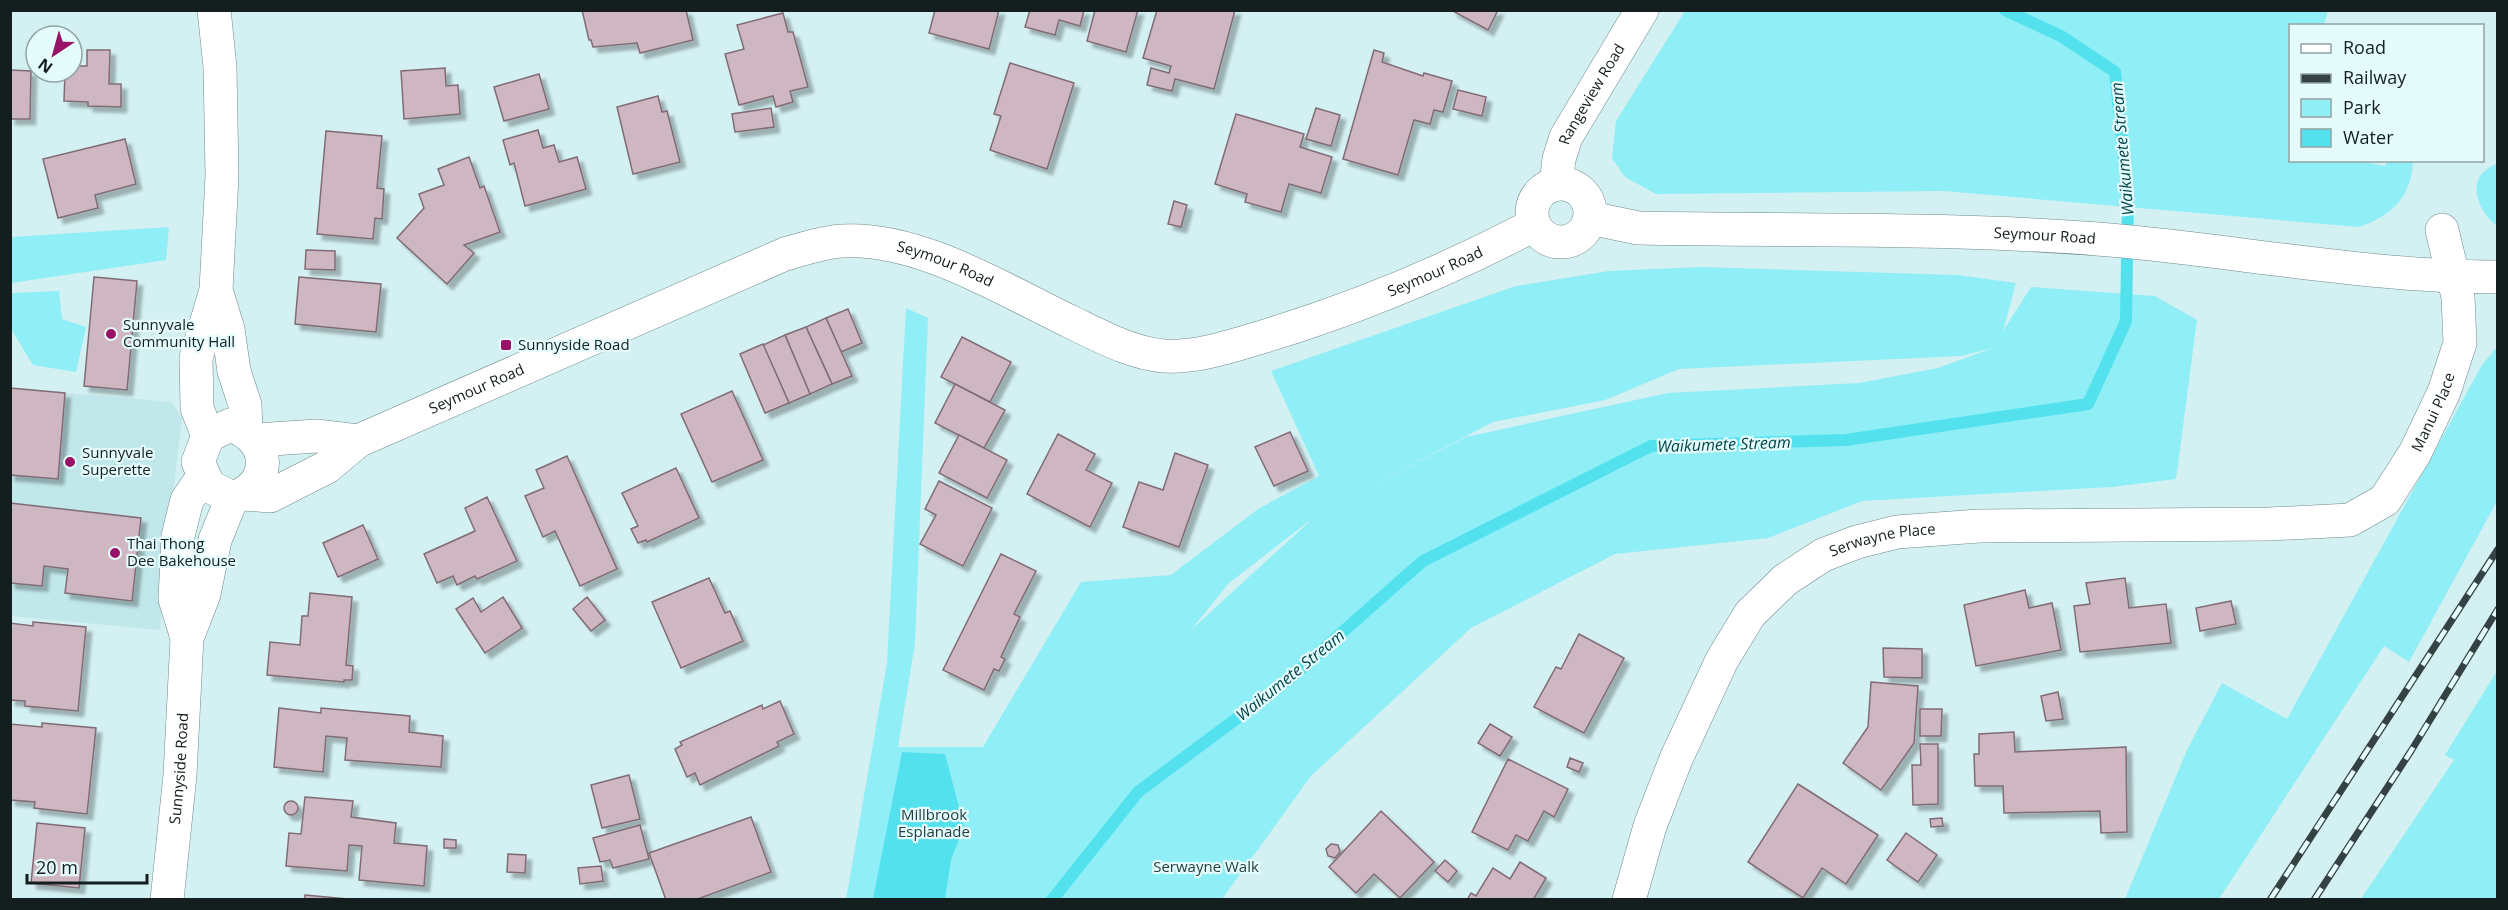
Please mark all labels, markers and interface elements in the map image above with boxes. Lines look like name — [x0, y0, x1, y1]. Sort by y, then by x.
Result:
north arrow — [24, 24, 84, 84]
legend — [2289, 24, 2484, 162]
text: Road — [2343, 35, 2386, 59]
street label: Rangeview Road — [1553, 40, 1629, 147]
text: N — [33, 53, 57, 79]
text: Railway — [2343, 65, 2407, 89]
water label: Waikumete Stream — [2105, 81, 2139, 217]
text: Park — [2343, 95, 2381, 119]
text: Water — [2343, 125, 2394, 149]
street label: Seymour Road — [1993, 222, 2097, 248]
street label: Seymour Road — [895, 236, 997, 291]
street label: Seymour Road — [1384, 241, 1486, 301]
place label: Sunnyvale Community Hall — [123, 314, 235, 351]
marker: Sunnyvale Community Hall — [104, 327, 118, 341]
place label: Sunnyside Road — [518, 334, 630, 354]
marker: Sunnyside Road — [499, 338, 513, 352]
street label: Seymour Road — [425, 358, 527, 418]
street label: Manui Place — [2406, 370, 2459, 455]
water label: Waikumete Stream — [1657, 431, 1791, 457]
place label: Sunnyvale Superette — [82, 442, 153, 479]
marker: Sunnyvale Superette — [63, 455, 77, 469]
street label: Serwayne Place — [1826, 518, 1936, 561]
place label: Thai Thong Dee Bakehouse — [127, 533, 236, 570]
marker: Thai Thong Dee Bakehouse — [108, 546, 122, 560]
water label: Waikumete Stream — [1231, 624, 1349, 726]
street label: Sunnyside Road — [164, 712, 192, 825]
park label: Millbrook Esplanade — [898, 804, 970, 841]
scale bar — [27, 847, 147, 885]
text: 20 m — [36, 855, 78, 879]
park label: Serwayne Walk — [1153, 856, 1259, 876]

